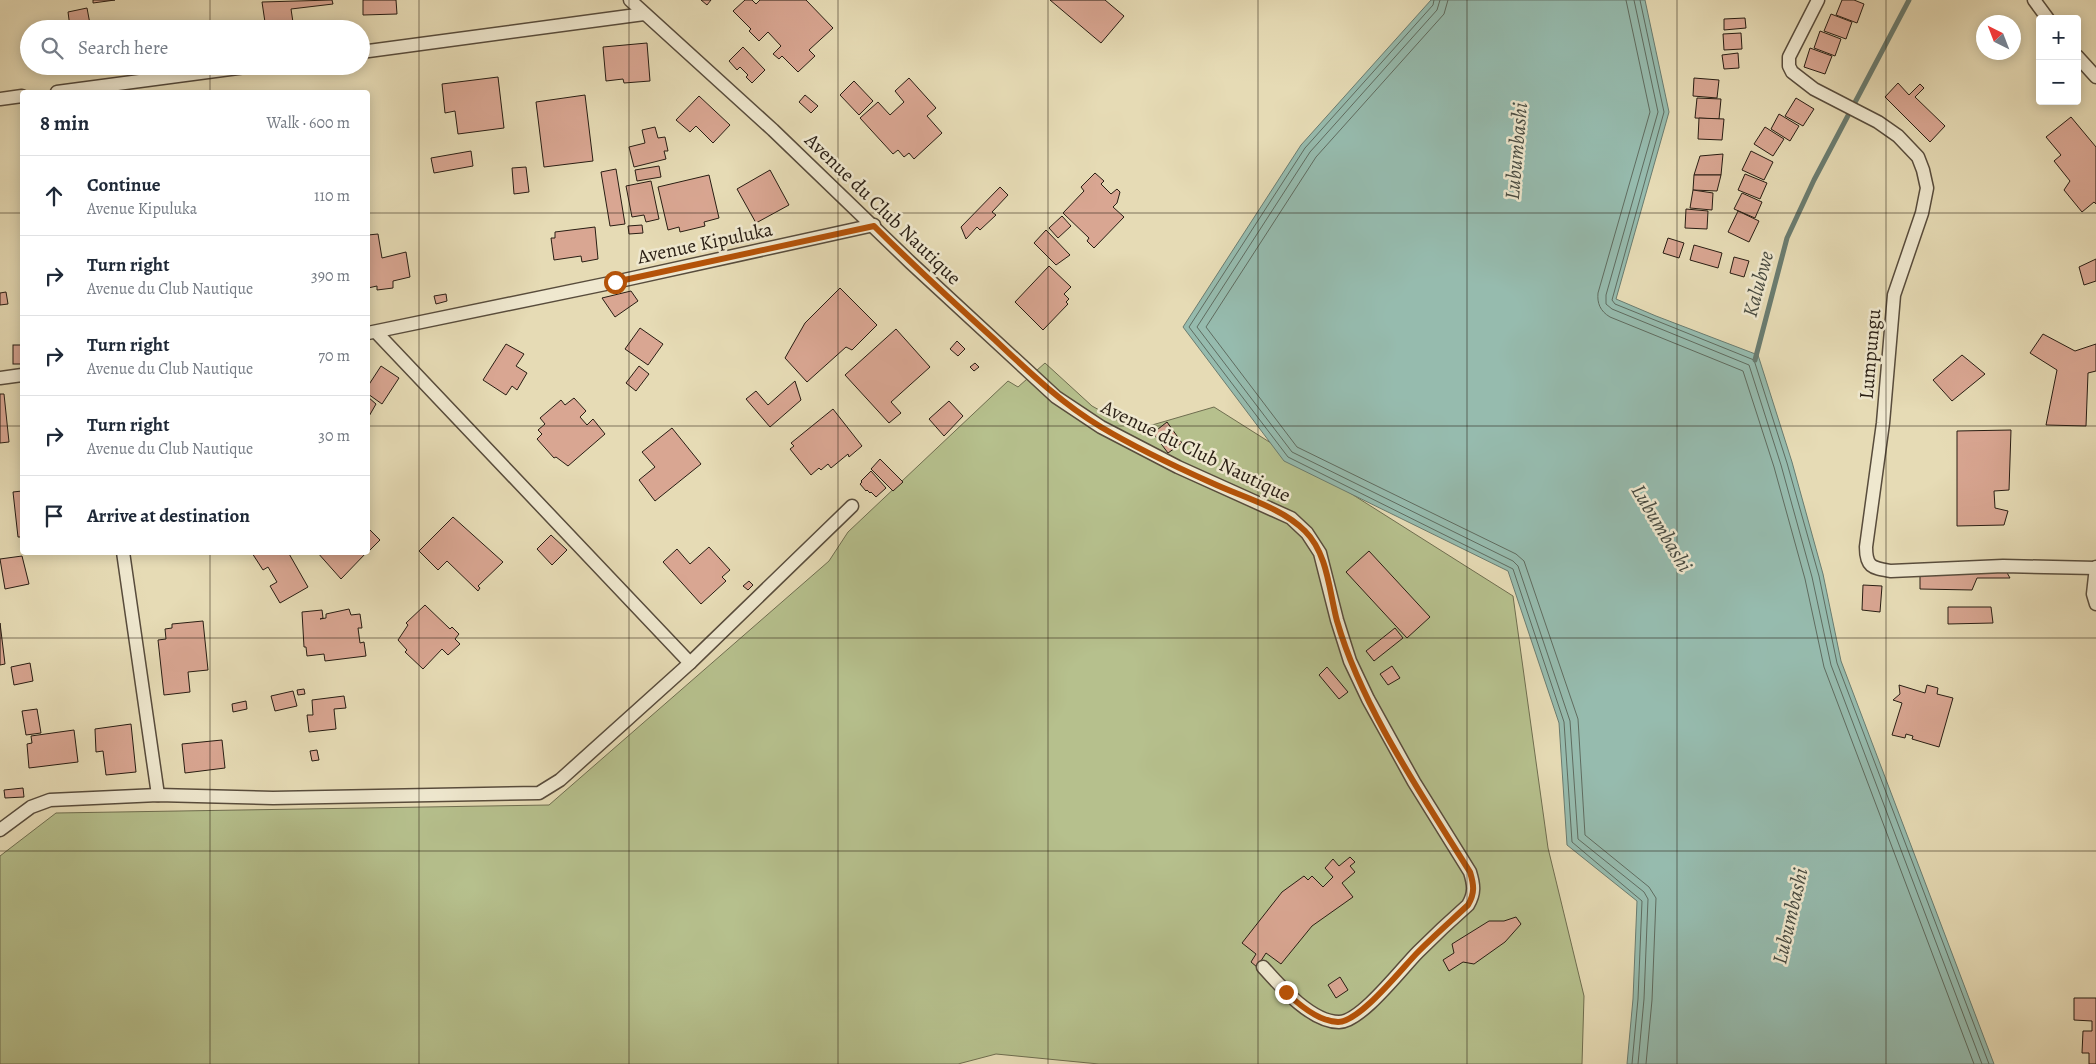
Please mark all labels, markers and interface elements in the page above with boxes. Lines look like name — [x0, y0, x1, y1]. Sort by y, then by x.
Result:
north arrow — [1976, 15, 2021, 60]
map controls — [2036, 15, 2081, 105]
button: + — [2036, 15, 2081, 60]
search box — [20, 20, 370, 75]
icon: search — [38, 34, 66, 62]
text: Search here — [78, 35, 168, 61]
button: − — [2036, 60, 2081, 105]
water label: Lubumbashi — [1498, 101, 1534, 201]
text: 8 min — [40, 109, 89, 137]
text: Walk · 600 m — [267, 112, 350, 134]
street label: Avenue du Club Nautique — [798, 126, 967, 291]
text: Continue — [87, 172, 161, 198]
icon: ahead — [40, 182, 68, 210]
text: 110 m — [314, 185, 350, 207]
text: Avenue Kipuluka — [87, 198, 197, 220]
street label: Avenue Kipuluka — [634, 215, 776, 271]
water label: Kalubwe — [1736, 248, 1780, 320]
text: Turn right — [87, 252, 169, 278]
icon: right — [40, 262, 68, 290]
text: 390 m — [311, 265, 350, 287]
route start — [604, 271, 627, 294]
text: Avenue du Club Nautique — [87, 278, 253, 300]
street label: Lumpungu — [1853, 307, 1887, 400]
text: Turn right — [87, 332, 169, 358]
icon: right — [40, 342, 68, 370]
text: 70 m — [318, 345, 350, 367]
text: Avenue du Club Nautique — [87, 358, 253, 380]
street label: Avenue du Club Nautique — [1096, 393, 1295, 509]
text: Turn right — [87, 412, 169, 438]
icon: right — [40, 422, 68, 450]
text: 30 m — [318, 425, 350, 447]
text: Avenue du Club Nautique — [87, 438, 253, 460]
water label: Lubumbashi — [1625, 479, 1699, 577]
icon: arrive — [40, 502, 68, 530]
text: Arrive at destination — [87, 503, 250, 529]
water label: Lubumbashi — [1765, 865, 1815, 967]
route end — [1275, 981, 1298, 1004]

